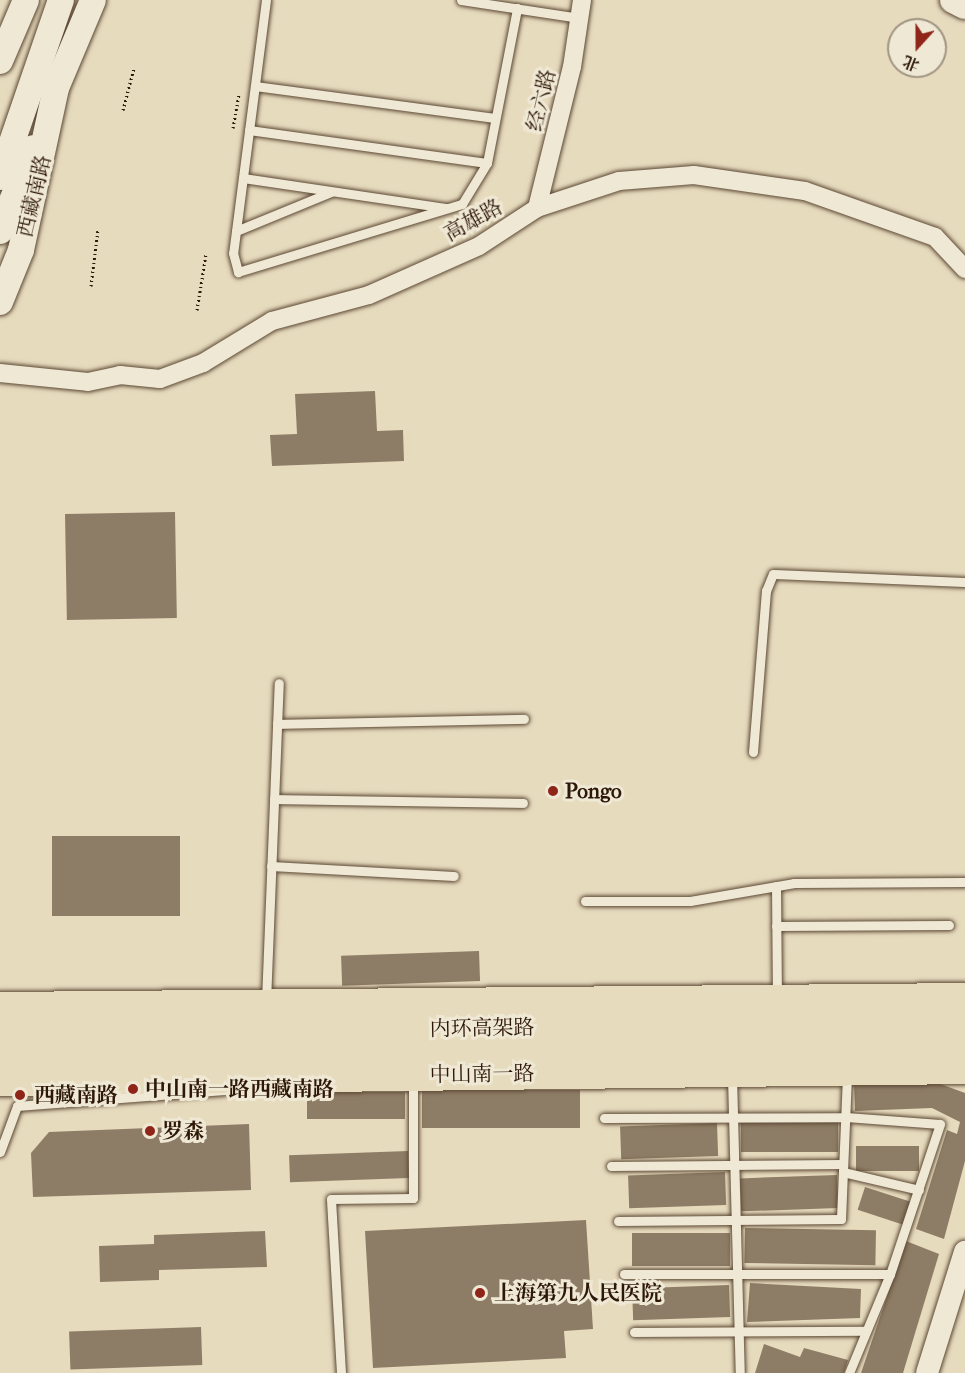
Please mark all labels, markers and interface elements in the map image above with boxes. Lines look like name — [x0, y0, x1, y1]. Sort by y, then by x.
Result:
north arrow — [887, 18, 947, 78]
text: 北 — [900, 52, 922, 75]
street label: 经六路 — [522, 66, 560, 134]
street label: 西藏南路 — [12, 152, 56, 240]
street label: 高雄路 — [439, 194, 507, 246]
place label: Pongo — [565, 778, 622, 804]
marker: Pongo — [546, 784, 560, 798]
street label: 内环高架路 — [429, 1014, 535, 1042]
street label: 中山南一路 — [429, 1060, 535, 1088]
place label: 中山南一路西藏南路 — [145, 1076, 334, 1102]
place label: 西藏南路 — [34, 1082, 118, 1108]
marker: 中山南一路西藏南路 — [126, 1082, 140, 1096]
marker: 西藏南路 — [11, 1086, 29, 1104]
place label: 罗森 — [162, 1118, 204, 1144]
marker: 罗森 — [143, 1124, 157, 1138]
place label: 上海第九人民医院 — [494, 1280, 662, 1306]
marker: 上海第九人民医院 — [471, 1284, 489, 1302]

